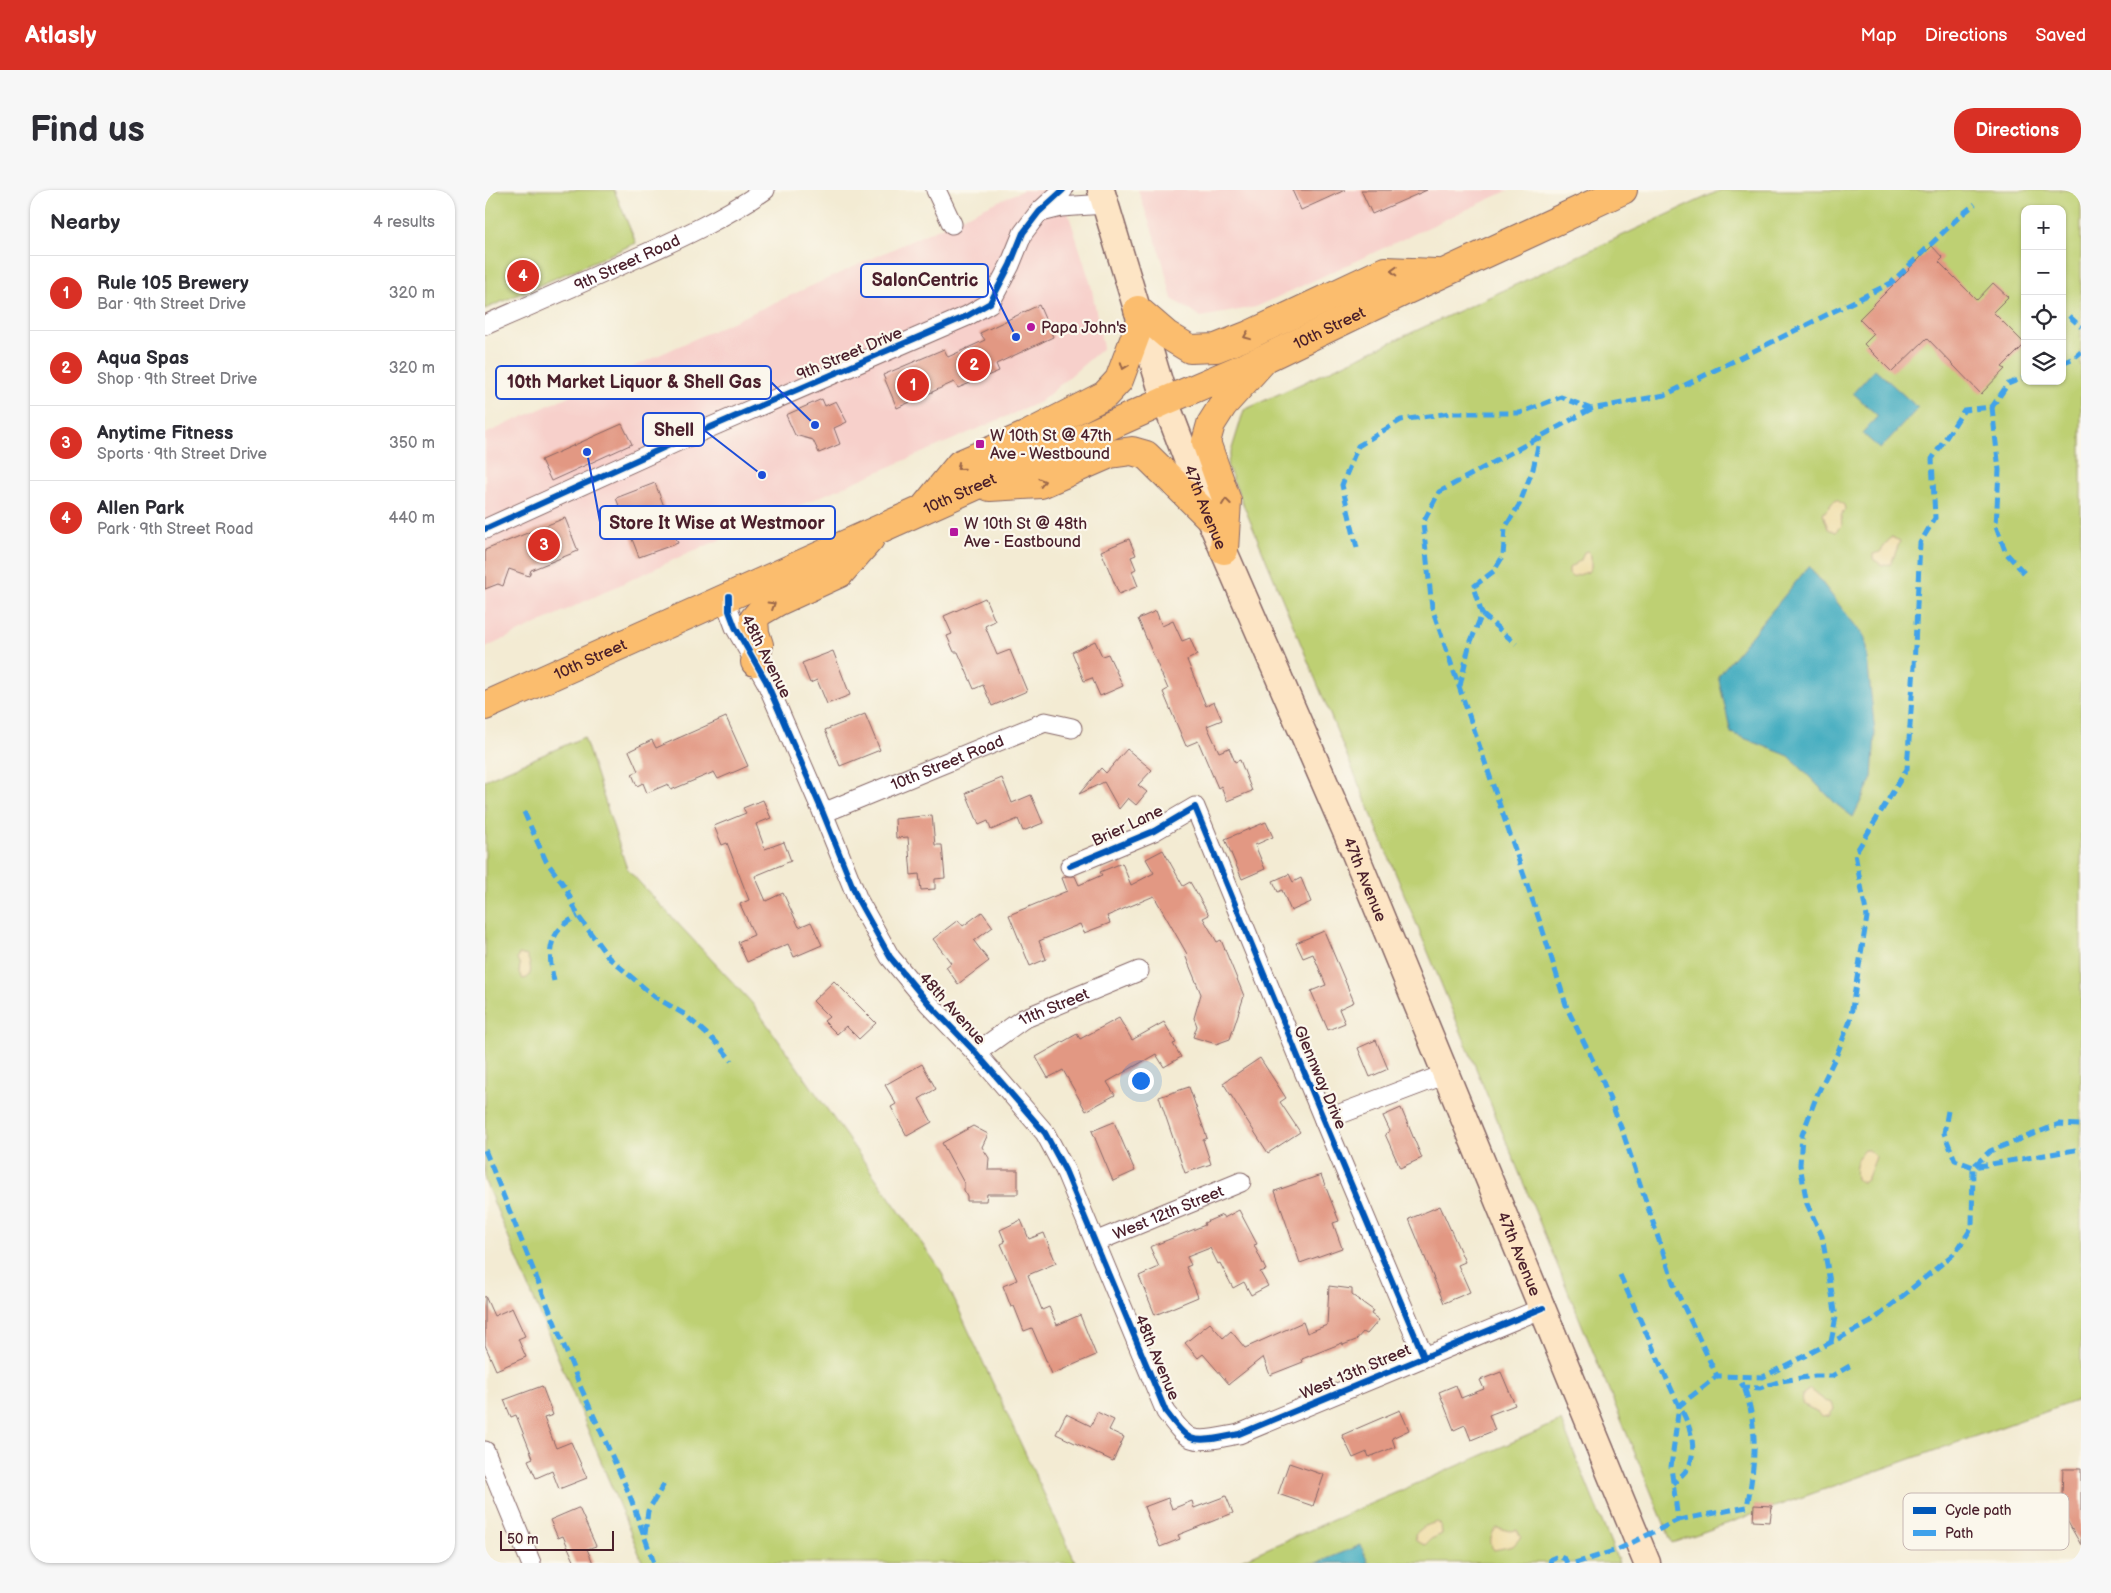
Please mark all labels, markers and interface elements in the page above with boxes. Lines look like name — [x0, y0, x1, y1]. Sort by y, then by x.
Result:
text: Atlasly — [25, 21, 96, 50]
text: Map — [1861, 25, 1897, 46]
text: Directions — [1925, 25, 2007, 46]
text: Saved — [2035, 25, 2086, 46]
button: Directions — [1954, 108, 2081, 153]
text: Find us — [30, 109, 145, 152]
map controls — [2021, 205, 2066, 385]
button: + — [2021, 205, 2066, 250]
text: Nearby — [50, 210, 120, 235]
text: 4 results — [373, 213, 435, 232]
street label: 9th Street Road — [571, 231, 683, 296]
button: − — [2021, 250, 2066, 295]
pin: 4 — [507, 257, 539, 295]
callout: SalonCentric — [861, 264, 988, 297]
one-way arrow — [1390, 266, 1398, 277]
text: SalonCentric — [872, 270, 978, 291]
text: Rule 105 Brewery — [97, 272, 249, 295]
text: 1 — [63, 284, 69, 303]
text: 320 m — [389, 284, 435, 303]
text: Bar · 9th Street Drive — [97, 295, 246, 314]
button: locate — [2021, 295, 2066, 340]
street label: 10th Street — [1291, 304, 1369, 354]
place label: Papa John's — [1041, 319, 1126, 338]
marker: Papa John's — [1025, 321, 1037, 333]
street label: 9th Street Drive — [794, 323, 906, 385]
one-way arrow — [1243, 330, 1251, 340]
button: layers — [2021, 340, 2066, 385]
pin: 2 — [958, 346, 990, 384]
text: Aqua Spas — [97, 347, 189, 370]
text: 2 — [61, 359, 71, 378]
text: 320 m — [389, 359, 435, 378]
one-way arrow — [1120, 362, 1130, 370]
callout: 10th Market Liquor & Shell Gas — [496, 366, 771, 399]
pin: 1 — [897, 366, 929, 404]
text: Shop · 9th Street Drive — [97, 370, 257, 389]
text: 10th Market Liquor & Shell Gas — [507, 372, 761, 393]
callout: Shell — [643, 413, 704, 446]
text: Shell — [654, 420, 694, 441]
text: Anytime Fitness — [97, 422, 233, 445]
place label: W 10th St @ 47th Ave - Westbound — [990, 427, 1112, 464]
text: 3 — [61, 434, 71, 453]
text: 350 m — [389, 434, 435, 453]
marker: W 10th St @ 47th Ave - Westbound — [974, 438, 986, 450]
text: Sports · 9th Street Drive — [97, 445, 267, 464]
one-way arrow — [956, 461, 965, 470]
street label: 47th Avenue — [1179, 462, 1230, 553]
street label: 10th Street — [921, 470, 999, 519]
one-way arrow — [1037, 478, 1046, 488]
text: Allen Park — [97, 497, 184, 520]
one-way arrow — [1221, 497, 1231, 506]
callout: Store It Wise at Westmoor — [600, 506, 835, 539]
text: 4 — [61, 509, 71, 528]
text: 440 m — [389, 509, 435, 528]
text: Store It Wise at Westmoor — [609, 513, 826, 534]
place label: W 10th St @ 48th Ave - Eastbound — [964, 515, 1087, 552]
text: Park · 9th Street Road — [97, 520, 253, 539]
pin: 3 — [528, 526, 560, 564]
marker: W 10th St @ 48th Ave - Eastbound — [948, 526, 960, 538]
one-way arrow — [766, 602, 775, 612]
street label: 48th Avenue — [737, 612, 795, 702]
street label: 10th Street — [551, 636, 630, 685]
street label: 10th Street Road — [888, 732, 1007, 795]
street label: Brier Lane — [1089, 801, 1167, 851]
street label: 47th Avenue — [1338, 835, 1390, 925]
street label: 48th Avenue — [914, 969, 990, 1049]
street label: 11th Street — [1015, 985, 1092, 1030]
street label: Glennway Drive — [1289, 1023, 1350, 1133]
your location — [1128, 1068, 1154, 1094]
street label: West 12th Street — [1111, 1182, 1227, 1245]
street label: 47th Avenue — [1492, 1209, 1544, 1300]
street label: 48th Avenue — [1130, 1312, 1183, 1404]
street label: West 13th Street — [1298, 1341, 1414, 1404]
legend — [1903, 1493, 2069, 1550]
text: Cycle path — [1945, 1502, 2012, 1519]
text: Path — [1945, 1525, 1973, 1542]
scale bar — [500, 1528, 614, 1551]
text: 50 m — [507, 1531, 539, 1548]

